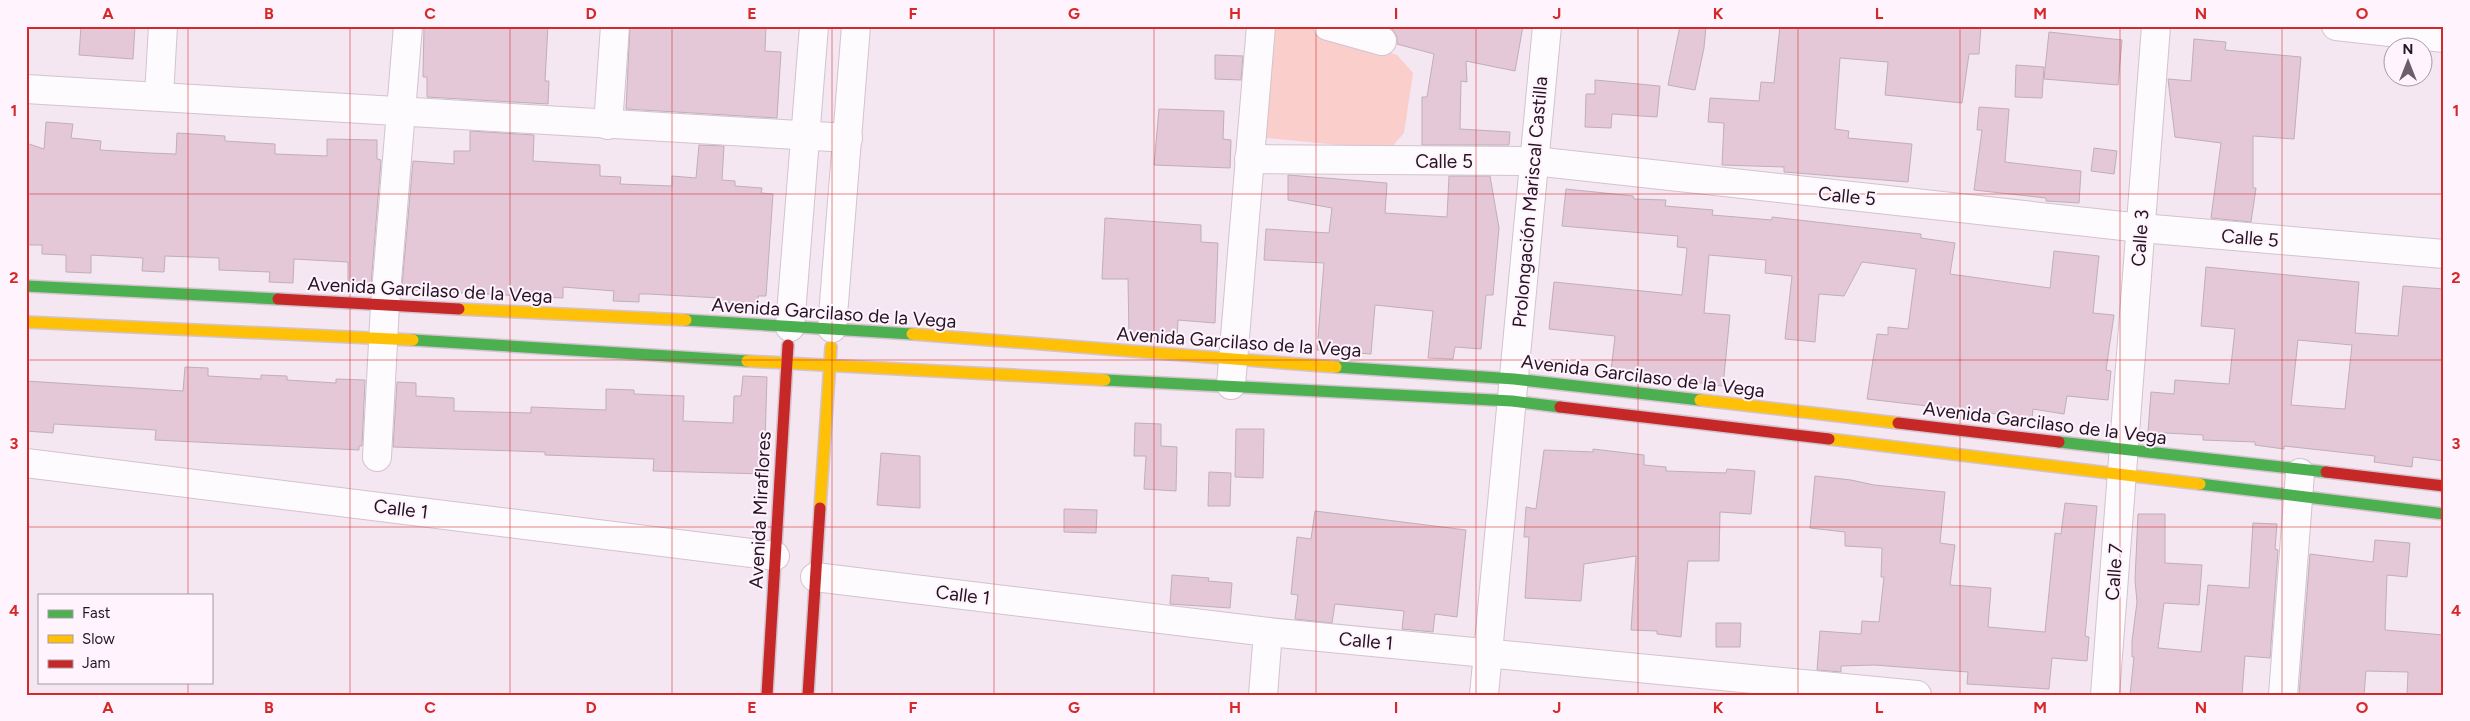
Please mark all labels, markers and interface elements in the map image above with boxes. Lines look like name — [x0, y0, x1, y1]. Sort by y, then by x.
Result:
text: A — [102, 4, 114, 23]
text: B — [264, 4, 274, 23]
text: C — [424, 4, 436, 23]
text: D — [585, 4, 597, 23]
text: E — [747, 4, 757, 23]
text: F — [909, 4, 918, 23]
text: G — [1068, 4, 1080, 23]
text: H — [1229, 4, 1241, 23]
text: I — [1394, 4, 1398, 23]
text: J — [1553, 4, 1561, 23]
text: K — [1713, 4, 1724, 23]
text: L — [1875, 4, 1884, 23]
text: M — [2033, 4, 2047, 23]
text: N — [2195, 4, 2207, 23]
text: O — [2356, 4, 2369, 23]
north arrow — [2382, 38, 2432, 88]
text: N — [2403, 41, 2413, 58]
street label: Prolongación Mariscal Castilla — [1508, 75, 1552, 329]
text: 1 — [11, 101, 17, 120]
text: 1 — [2453, 101, 2459, 120]
street label: Calle 5 — [1415, 150, 1473, 173]
street label: Calle 5 — [1817, 182, 1877, 210]
street label: Calle 3 — [2127, 209, 2153, 267]
street label: Calle 5 — [2220, 224, 2280, 252]
text: 2 — [9, 268, 19, 287]
text: 2 — [2451, 268, 2461, 287]
street label: Avenida Garcilaso de la Vega — [307, 272, 553, 308]
street label: Avenida Garcilaso de la Vega — [711, 293, 957, 333]
street label: Avenida Garcilaso de la Vega — [1116, 322, 1362, 362]
street label: Avenida Garcilaso de la Vega — [1520, 350, 1766, 402]
street label: Avenida Garcilaso de la Vega — [1922, 397, 2168, 449]
street label: Avenida Miraflores — [744, 431, 776, 589]
text: 3 — [10, 434, 19, 453]
text: 3 — [2452, 434, 2461, 453]
street label: Calle 1 — [372, 494, 430, 524]
street label: Calle 7 — [2101, 543, 2127, 601]
street label: Calle 1 — [934, 580, 992, 610]
legend — [38, 594, 212, 684]
text: 4 — [9, 601, 19, 620]
text: 4 — [2451, 601, 2461, 620]
text: Fast — [82, 604, 111, 622]
street label: Calle 1 — [1338, 627, 1394, 655]
text: Slow — [82, 630, 115, 648]
text: Jam — [82, 654, 110, 672]
text: A — [102, 698, 114, 717]
text: B — [264, 698, 274, 717]
text: C — [424, 698, 436, 717]
text: D — [585, 698, 597, 717]
text: E — [747, 698, 757, 717]
text: F — [909, 698, 918, 717]
text: G — [1068, 698, 1080, 717]
text: H — [1229, 698, 1241, 717]
text: I — [1394, 698, 1398, 717]
text: J — [1553, 698, 1561, 717]
text: K — [1713, 698, 1724, 717]
text: L — [1875, 698, 1884, 717]
text: M — [2033, 698, 2047, 717]
text: N — [2195, 698, 2207, 717]
text: O — [2356, 698, 2369, 717]

